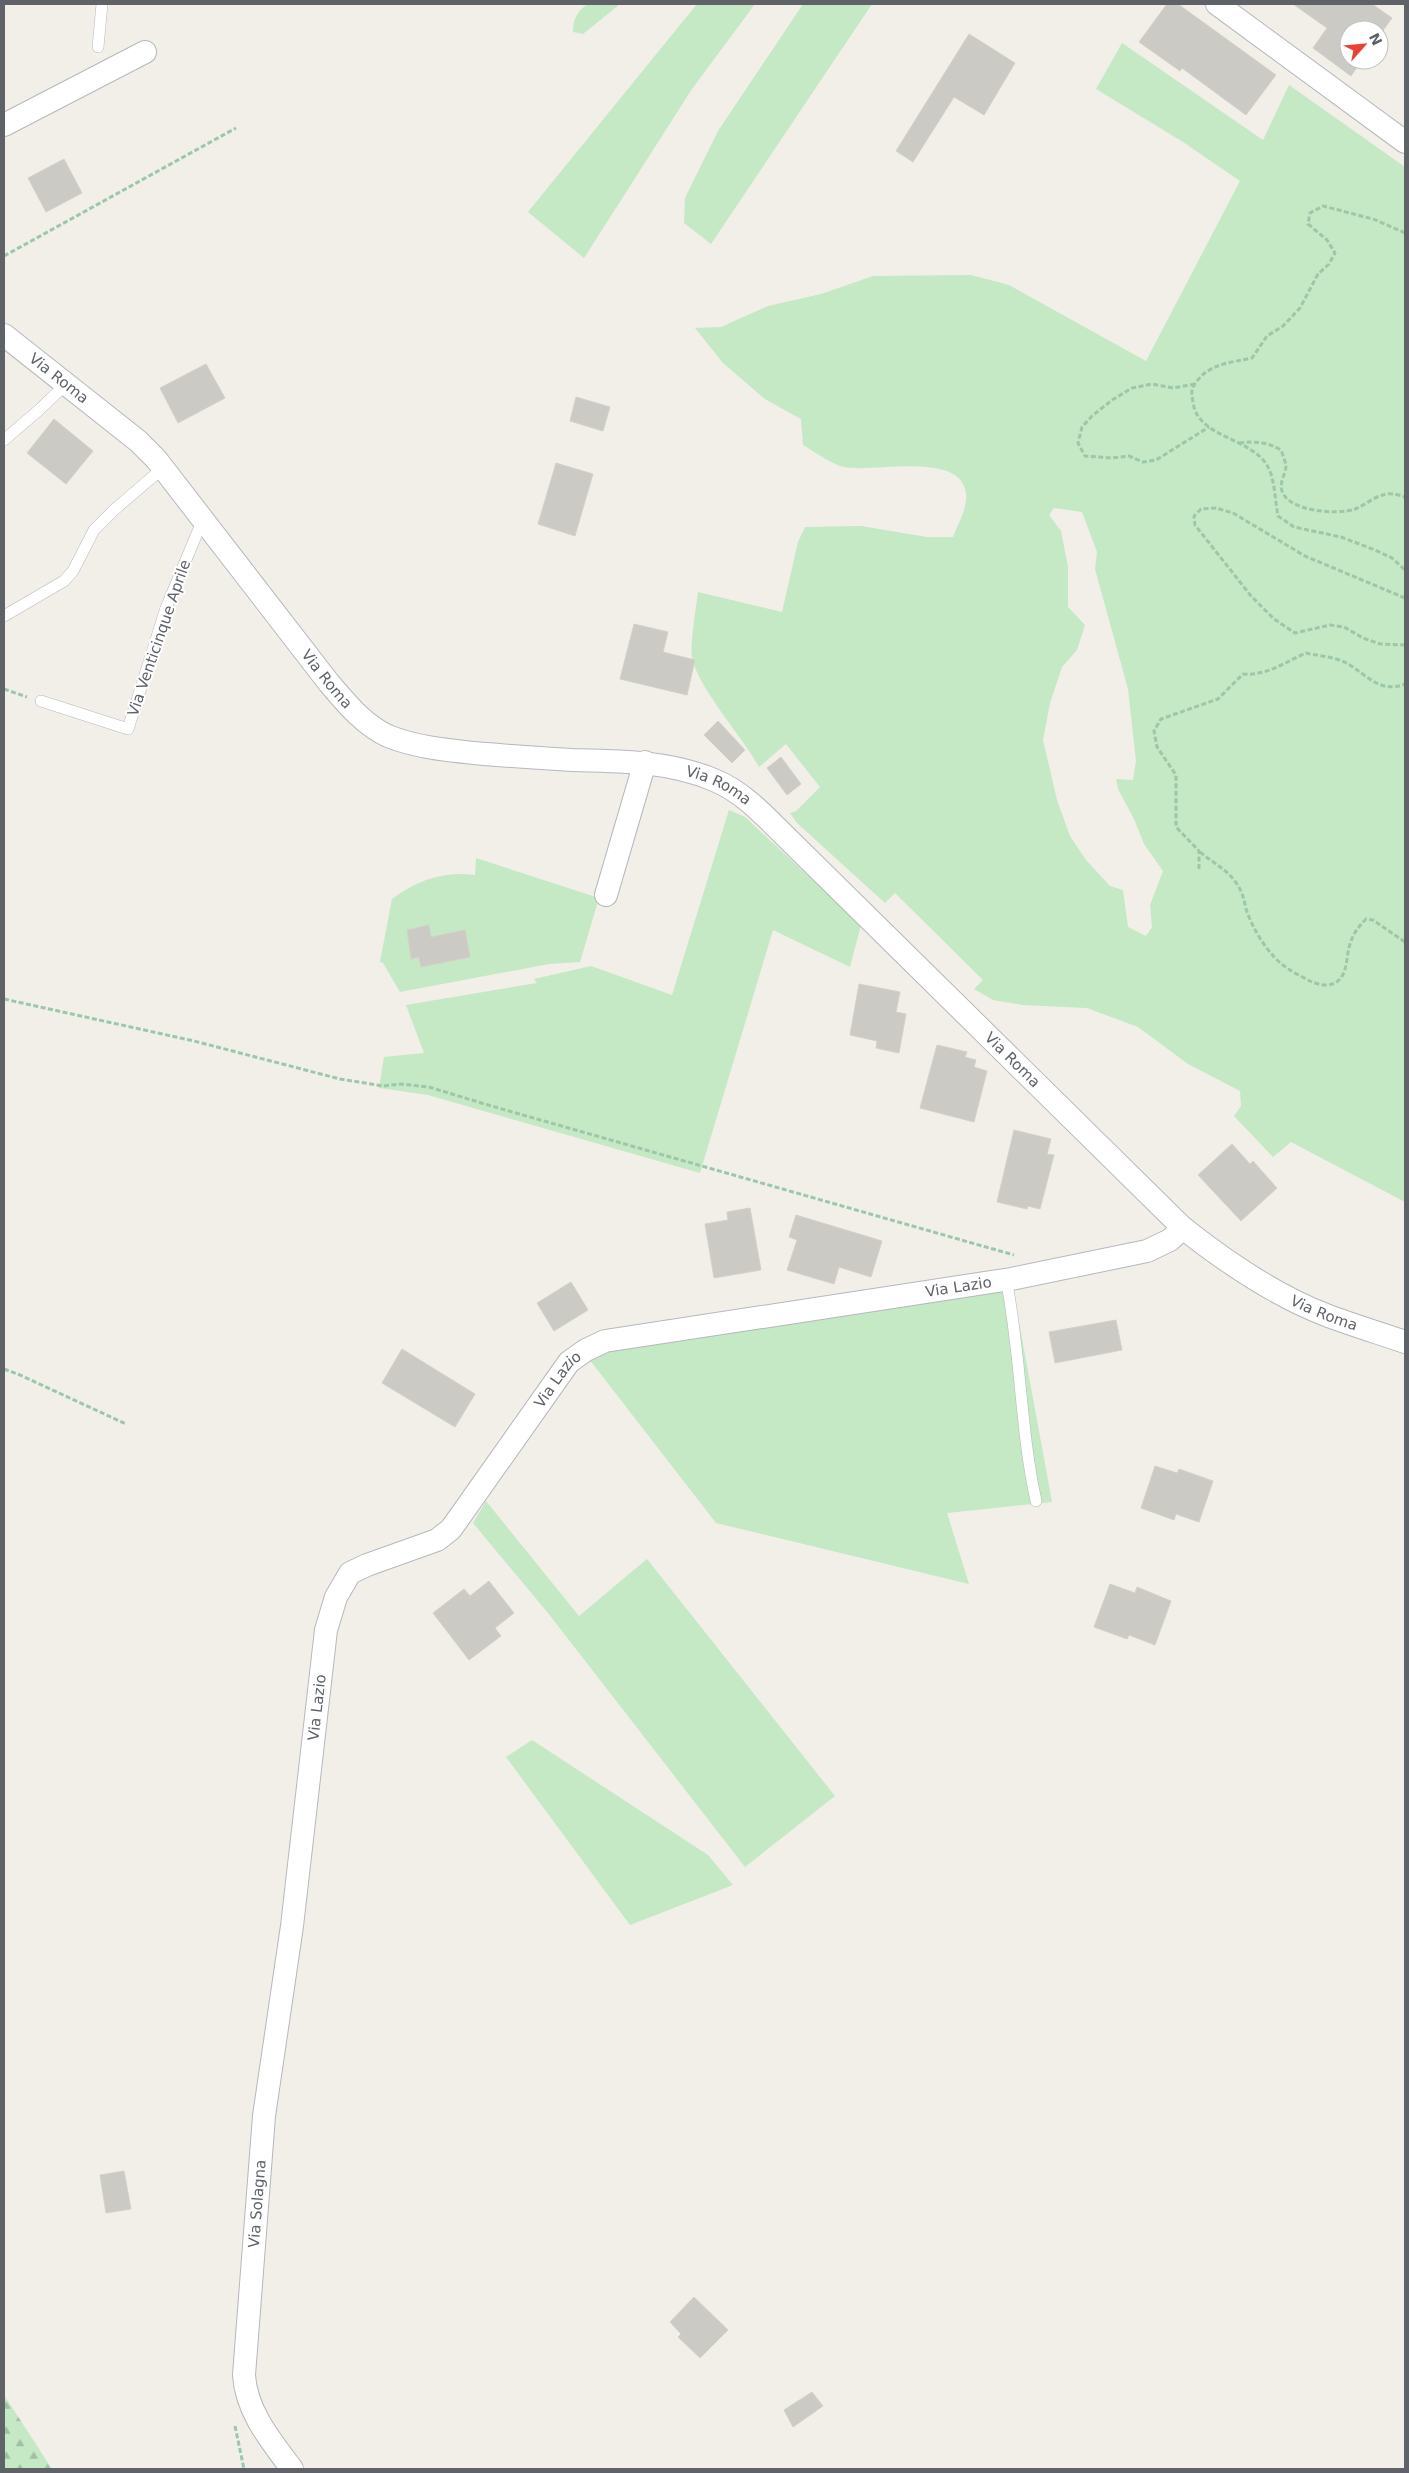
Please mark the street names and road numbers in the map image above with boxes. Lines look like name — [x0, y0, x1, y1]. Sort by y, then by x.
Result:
street label: Via Roma — [26, 349, 92, 407]
street label: Via Venticinque Aprile — [124, 557, 194, 719]
street label: Via Roma — [298, 646, 356, 712]
street label: Via Roma — [684, 762, 755, 809]
street label: Via Roma — [981, 1029, 1044, 1091]
street label: Via Lazio — [924, 1273, 993, 1301]
street label: Via Roma — [1287, 1292, 1360, 1335]
street label: Via Lazio — [530, 1347, 585, 1411]
street label: Via Lazio — [304, 1673, 330, 1742]
street label: Via Solagna — [245, 2159, 270, 2248]

